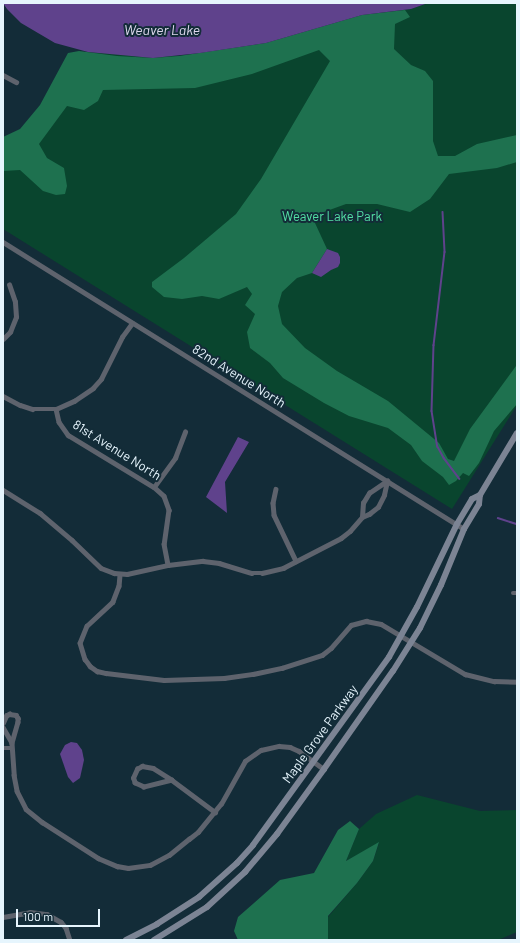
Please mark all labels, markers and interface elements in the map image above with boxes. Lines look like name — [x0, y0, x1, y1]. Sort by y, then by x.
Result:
water label: Weaver Lake — [124, 22, 200, 38]
park label: Weaver Lake Park — [282, 208, 382, 224]
street label: 82nd Avenue North — [190, 341, 288, 411]
street label: 81st Avenue North — [70, 417, 164, 483]
street label: Maple Grove Parkway — [279, 682, 361, 786]
scale bar — [18, 901, 102, 927]
text: 100 m — [23, 909, 53, 923]

